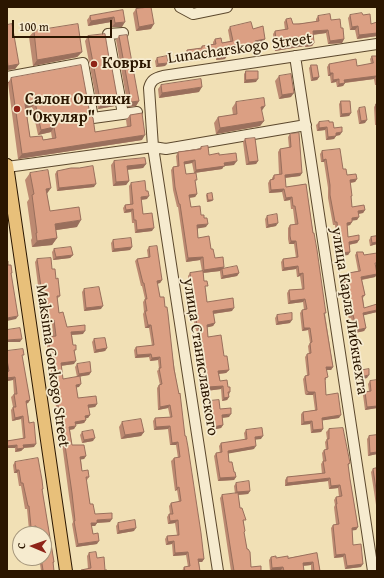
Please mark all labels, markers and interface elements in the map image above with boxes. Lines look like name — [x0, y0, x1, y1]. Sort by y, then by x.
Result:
scale bar — [14, 12, 114, 38]
text: 100 m — [19, 18, 49, 35]
street label: Lunacharskogo Street — [167, 29, 313, 69]
place label: Ковры — [102, 54, 151, 74]
marker: Ковры — [89, 59, 99, 69]
place label: Салон Оптики "Окуляр" — [25, 90, 131, 128]
marker: Салон Оптики "Окуляр" — [12, 104, 22, 114]
street label: улица Карла Либкнехта — [326, 226, 372, 396]
street label: улица Станиславского — [178, 277, 222, 437]
street label: Maksima Gorkogo Street — [31, 283, 73, 449]
north arrow — [12, 526, 52, 566]
text: С — [13, 542, 29, 549]

